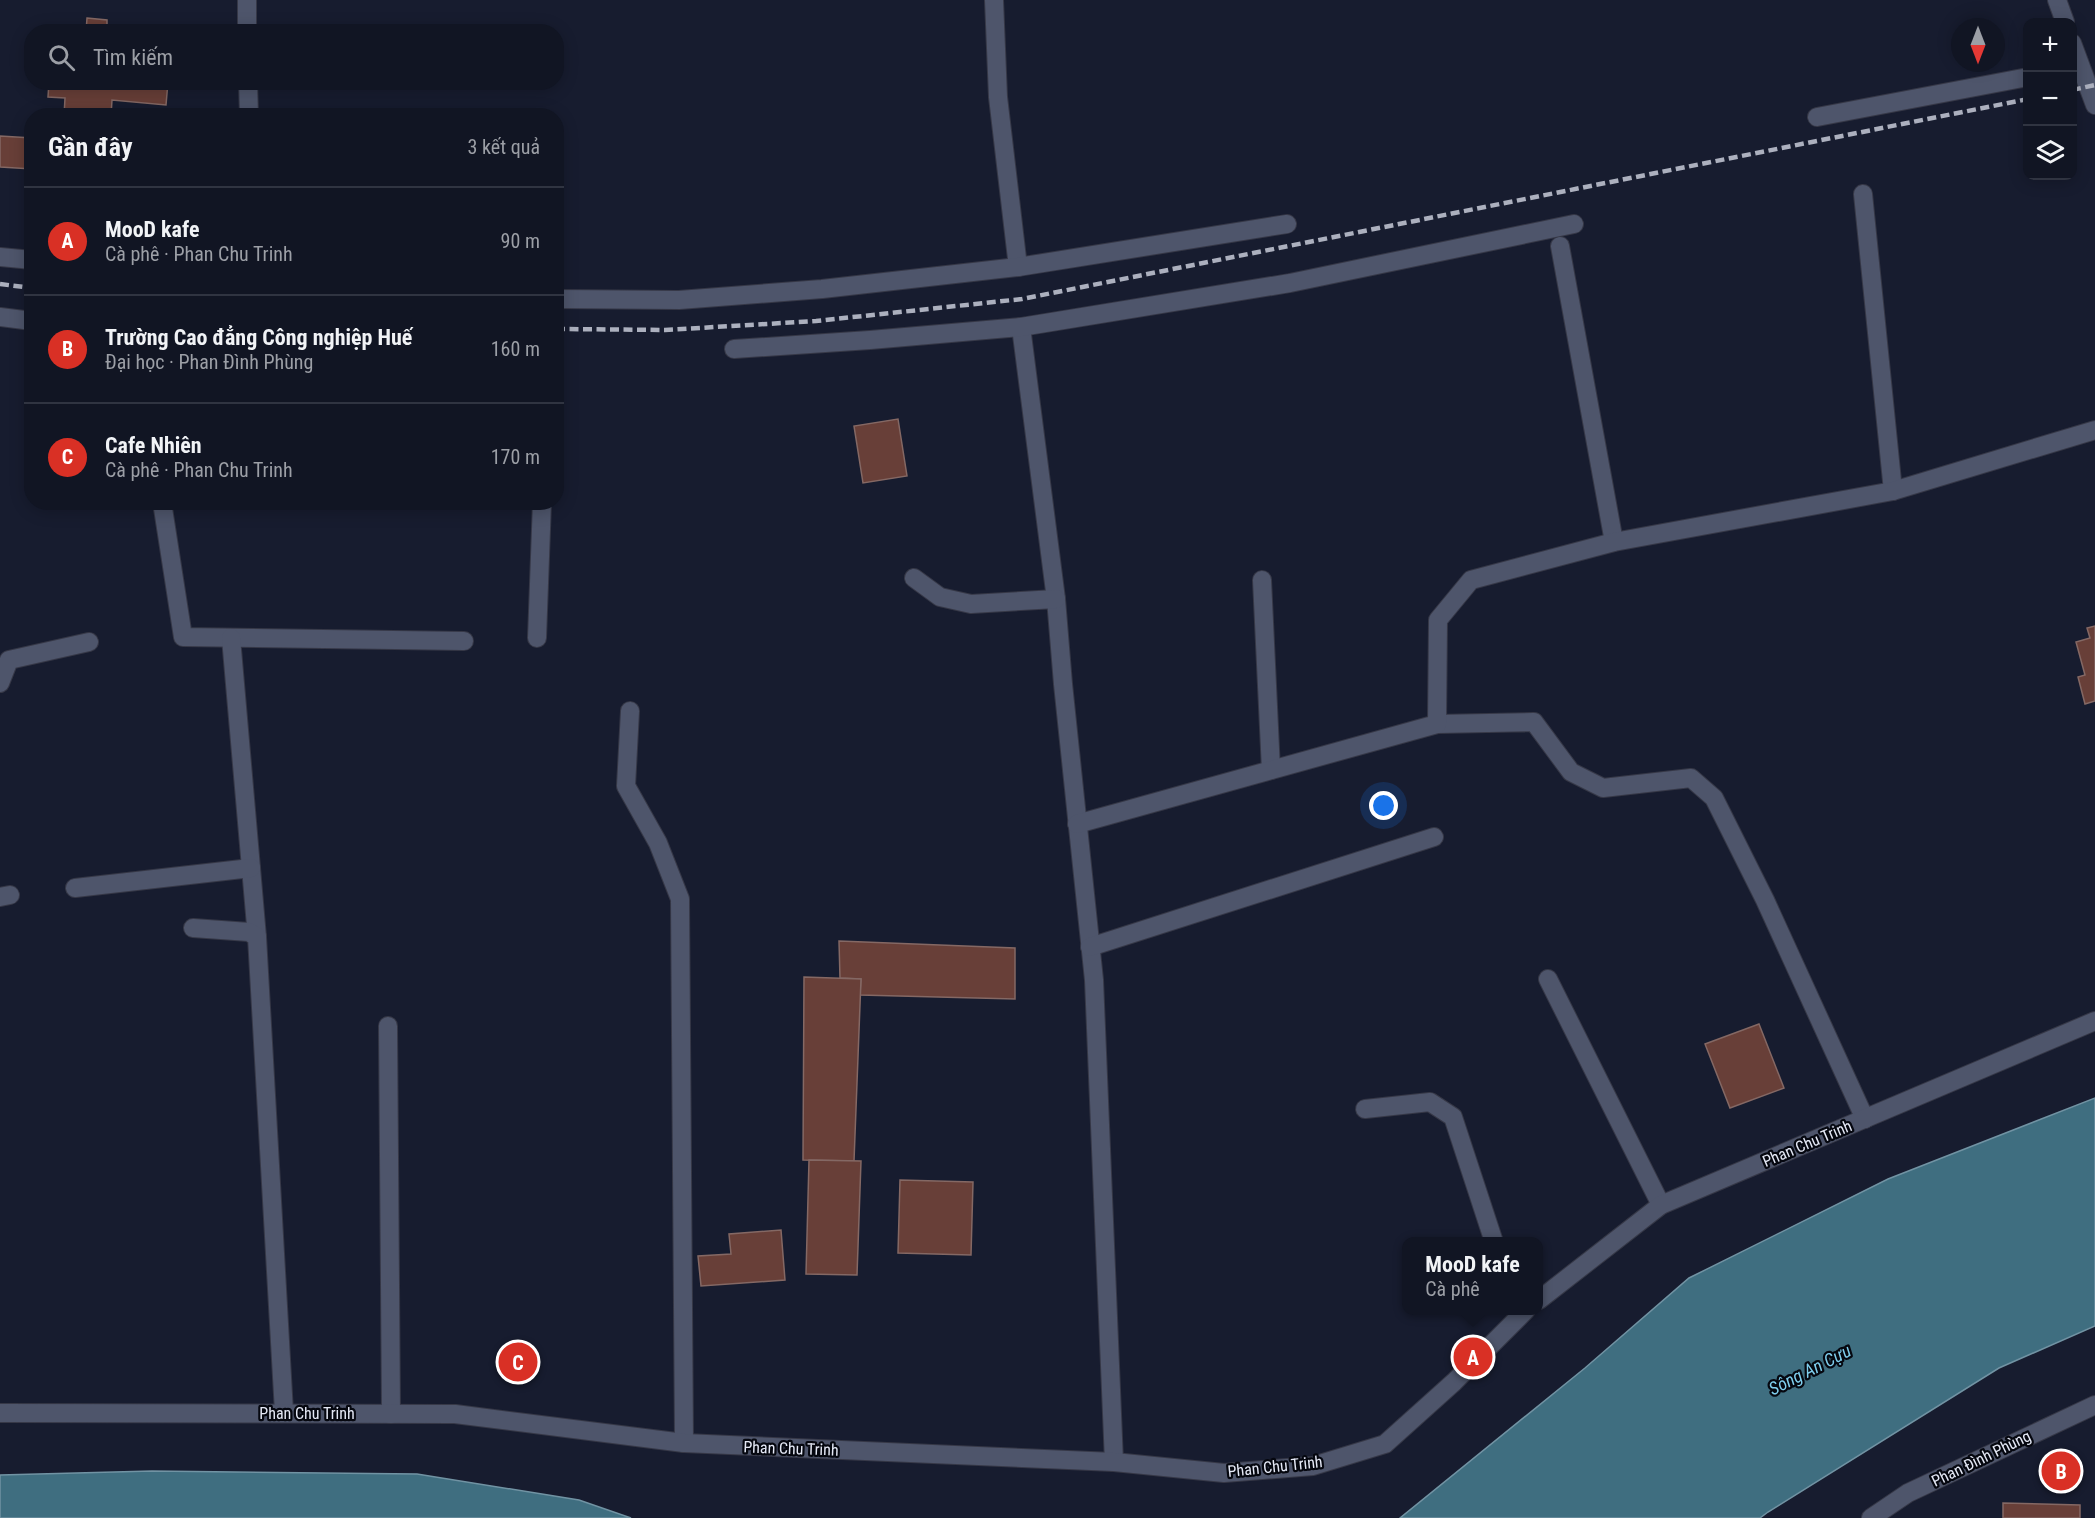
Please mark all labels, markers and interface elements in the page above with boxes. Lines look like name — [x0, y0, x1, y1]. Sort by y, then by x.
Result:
north arrow — [1951, 18, 2005, 72]
map controls — [2023, 18, 2077, 180]
button: + — [2023, 18, 2077, 72]
search box — [24, 24, 564, 90]
icon: search — [45, 41, 78, 74]
text: Tìm kiếm — [93, 45, 173, 70]
button: − — [2023, 72, 2077, 126]
button: layers — [2023, 126, 2077, 180]
text: Gần đây — [48, 132, 133, 162]
text: 3 kết quả — [468, 135, 540, 159]
text: MooD kafe — [105, 217, 199, 242]
text: A — [62, 229, 73, 253]
text: 90 m — [501, 229, 540, 253]
text: Cà phê · Phan Chu Trinh — [105, 242, 293, 266]
text: Trường Cao đẳng Công nghiệp Huế — [105, 325, 412, 350]
text: B — [62, 337, 73, 361]
text: 160 m — [491, 337, 540, 361]
text: Đại học · Phan Đình Phùng — [105, 350, 313, 374]
text: Cafe Nhiên — [105, 433, 202, 458]
text: C — [62, 445, 73, 469]
text: 170 m — [491, 445, 540, 469]
text: Cà phê · Phan Chu Trinh — [105, 458, 293, 482]
your location — [1369, 791, 1398, 820]
street label: Phan Chu Trinh — [1760, 1116, 1855, 1171]
popup — [1402, 1237, 1543, 1315]
text: MooD kafe — [1425, 1252, 1520, 1277]
text: Cà phê — [1425, 1277, 1480, 1301]
pin: A — [1454, 1334, 1492, 1380]
pin: C — [498, 1340, 538, 1384]
water label: Sông An Cựu — [1765, 1340, 1855, 1399]
street label: Phan Chu Trinh — [259, 1404, 355, 1423]
street label: Phan Đình Phùng — [1929, 1426, 2034, 1491]
street label: Phan Chu Trinh — [743, 1437, 839, 1460]
pin: B — [2042, 1448, 2080, 1494]
street label: Phan Chu Trinh — [1227, 1452, 1323, 1481]

